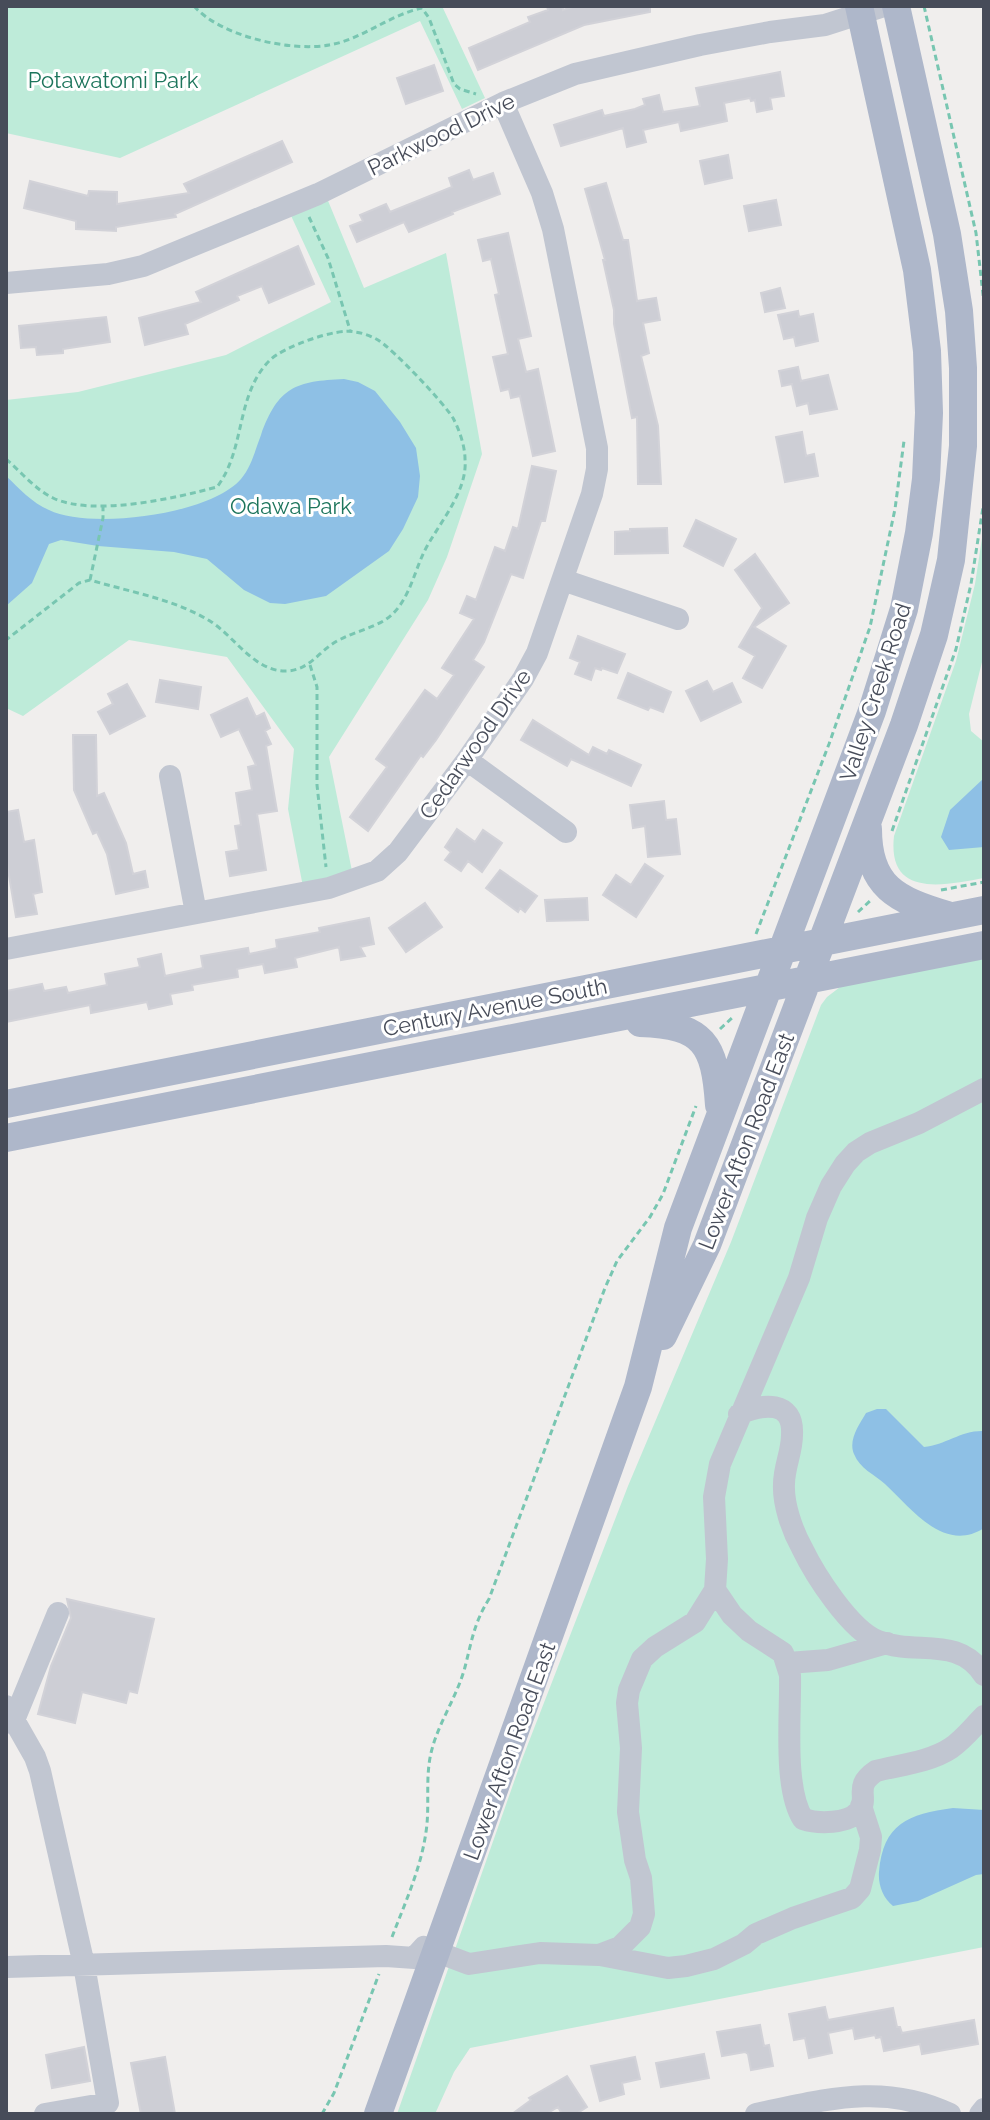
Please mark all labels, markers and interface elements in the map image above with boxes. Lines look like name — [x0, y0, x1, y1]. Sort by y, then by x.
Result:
park label: Potawatomi Park — [28, 67, 199, 93]
street label: Parkwood Drive — [363, 87, 519, 181]
park label: Odawa Park — [230, 493, 352, 519]
street label: Valley Creek Road — [834, 600, 916, 784]
street label: Cedarwood Drive — [414, 664, 536, 824]
street label: Century Avenue South — [381, 973, 609, 1041]
street label: Lower Afton Road East — [693, 1028, 800, 1253]
street label: Lower Afton Road East — [457, 1638, 561, 1864]

